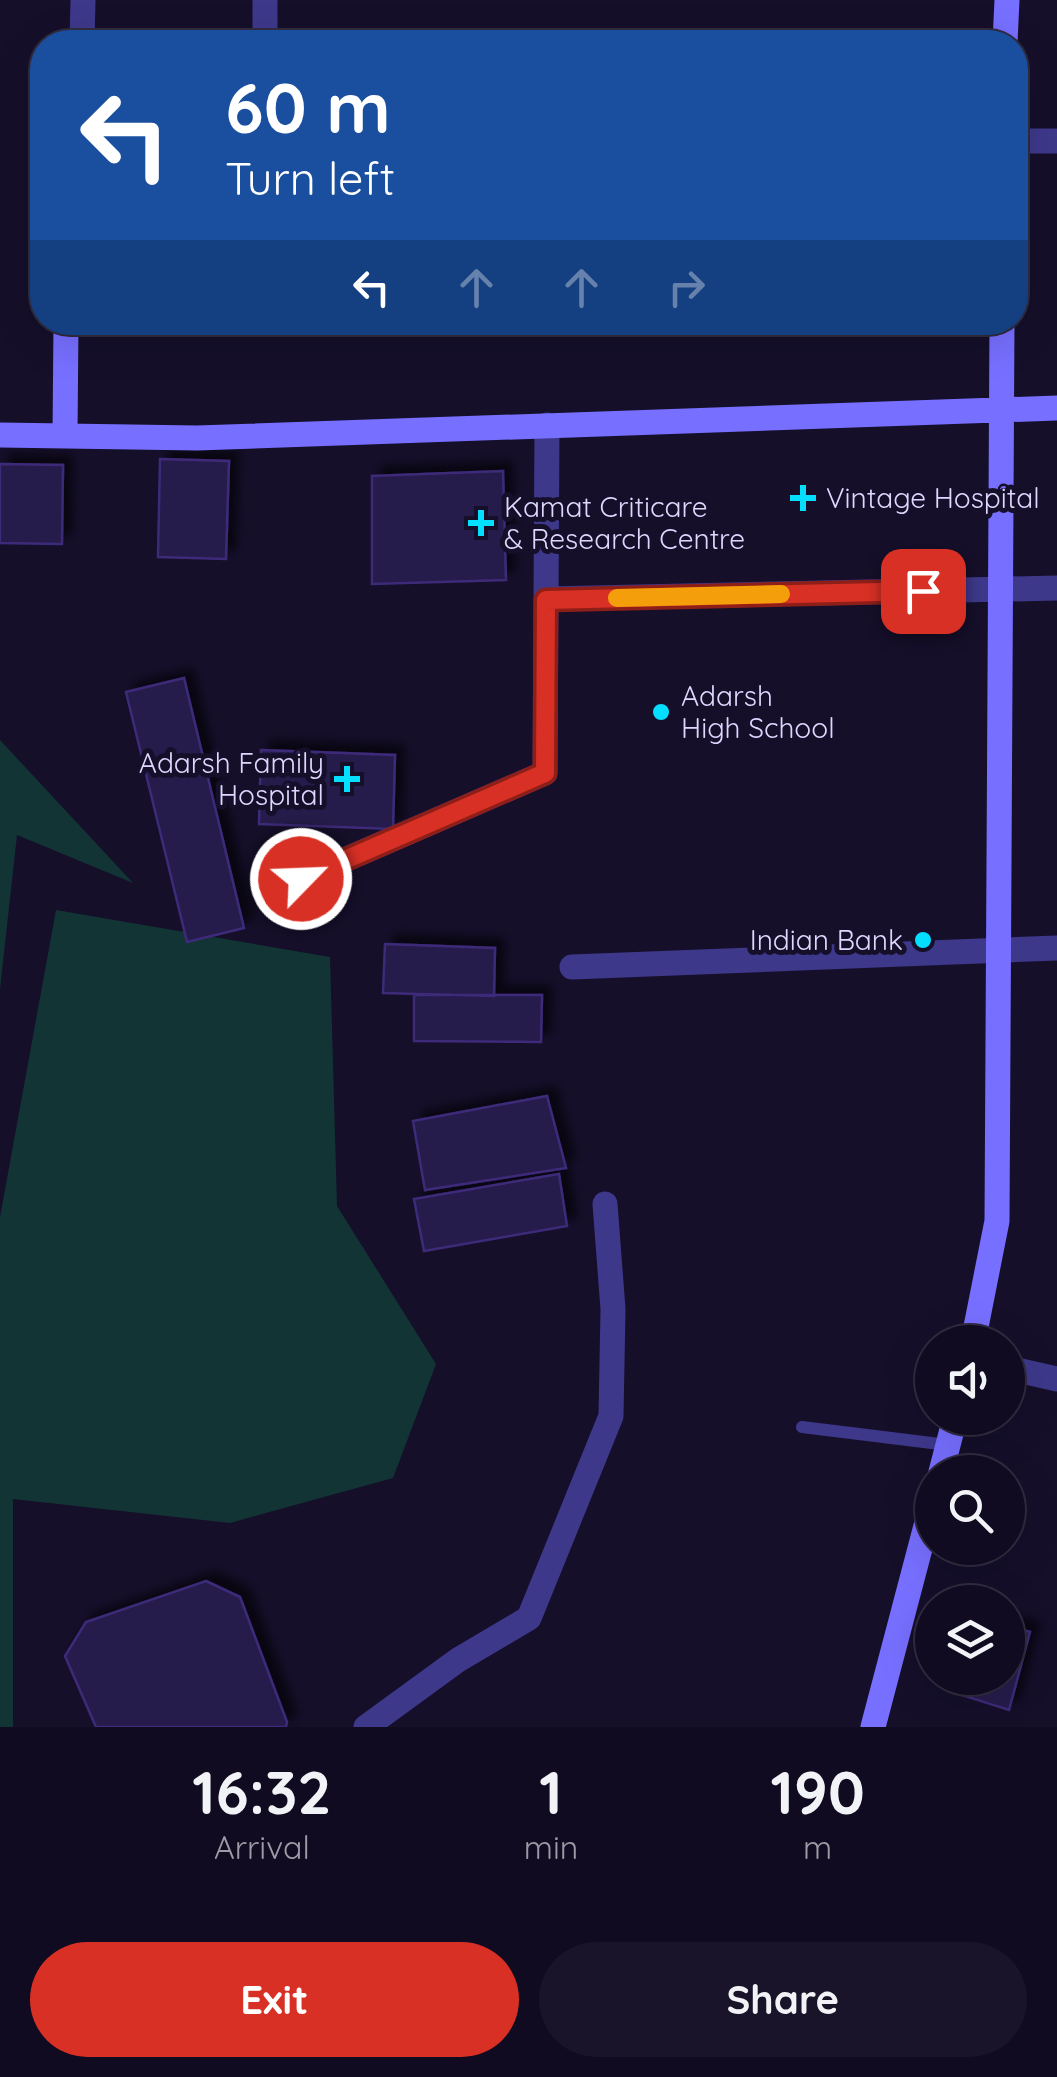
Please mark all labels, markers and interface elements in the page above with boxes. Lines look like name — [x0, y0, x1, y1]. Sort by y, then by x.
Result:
text: 60 m — [225, 63, 391, 151]
icon: left — [60, 70, 190, 200]
text: Turn left — [225, 150, 395, 206]
icon: left — [344, 260, 399, 315]
icon: ahead — [449, 260, 504, 315]
icon: ahead — [554, 260, 609, 315]
icon: right — [659, 260, 714, 315]
place label: Vintage Hospital — [826, 480, 1040, 515]
marker: Vintage Hospital — [790, 485, 816, 511]
place label: Kamat Criticare & Research Centre — [504, 489, 745, 556]
marker: Kamat Criticare & Research Centre — [468, 510, 494, 536]
pin — [881, 549, 966, 634]
icon: arrive — [896, 564, 951, 619]
place label: Adarsh High School — [681, 678, 835, 745]
marker: Adarsh High School — [650, 701, 672, 723]
place label: Adarsh Family Hospital — [139, 745, 324, 812]
marker: Adarsh Family Hospital — [334, 766, 360, 792]
position arrow — [249, 827, 353, 931]
place label: Indian Bank — [750, 922, 903, 957]
marker: Indian Bank — [912, 929, 934, 951]
map controls — [915, 1325, 1025, 1695]
button: sound — [915, 1325, 1025, 1435]
button: search — [915, 1455, 1025, 1565]
button: layers — [915, 1585, 1025, 1695]
text: 16:32 — [192, 1754, 332, 1829]
text: 1 — [539, 1754, 563, 1829]
text: 190 — [771, 1754, 865, 1829]
text: Arrival — [214, 1827, 310, 1867]
text: min — [524, 1827, 578, 1867]
text: m — [803, 1827, 832, 1867]
button: Exit — [30, 1942, 519, 2057]
button: Share — [539, 1942, 1027, 2057]

